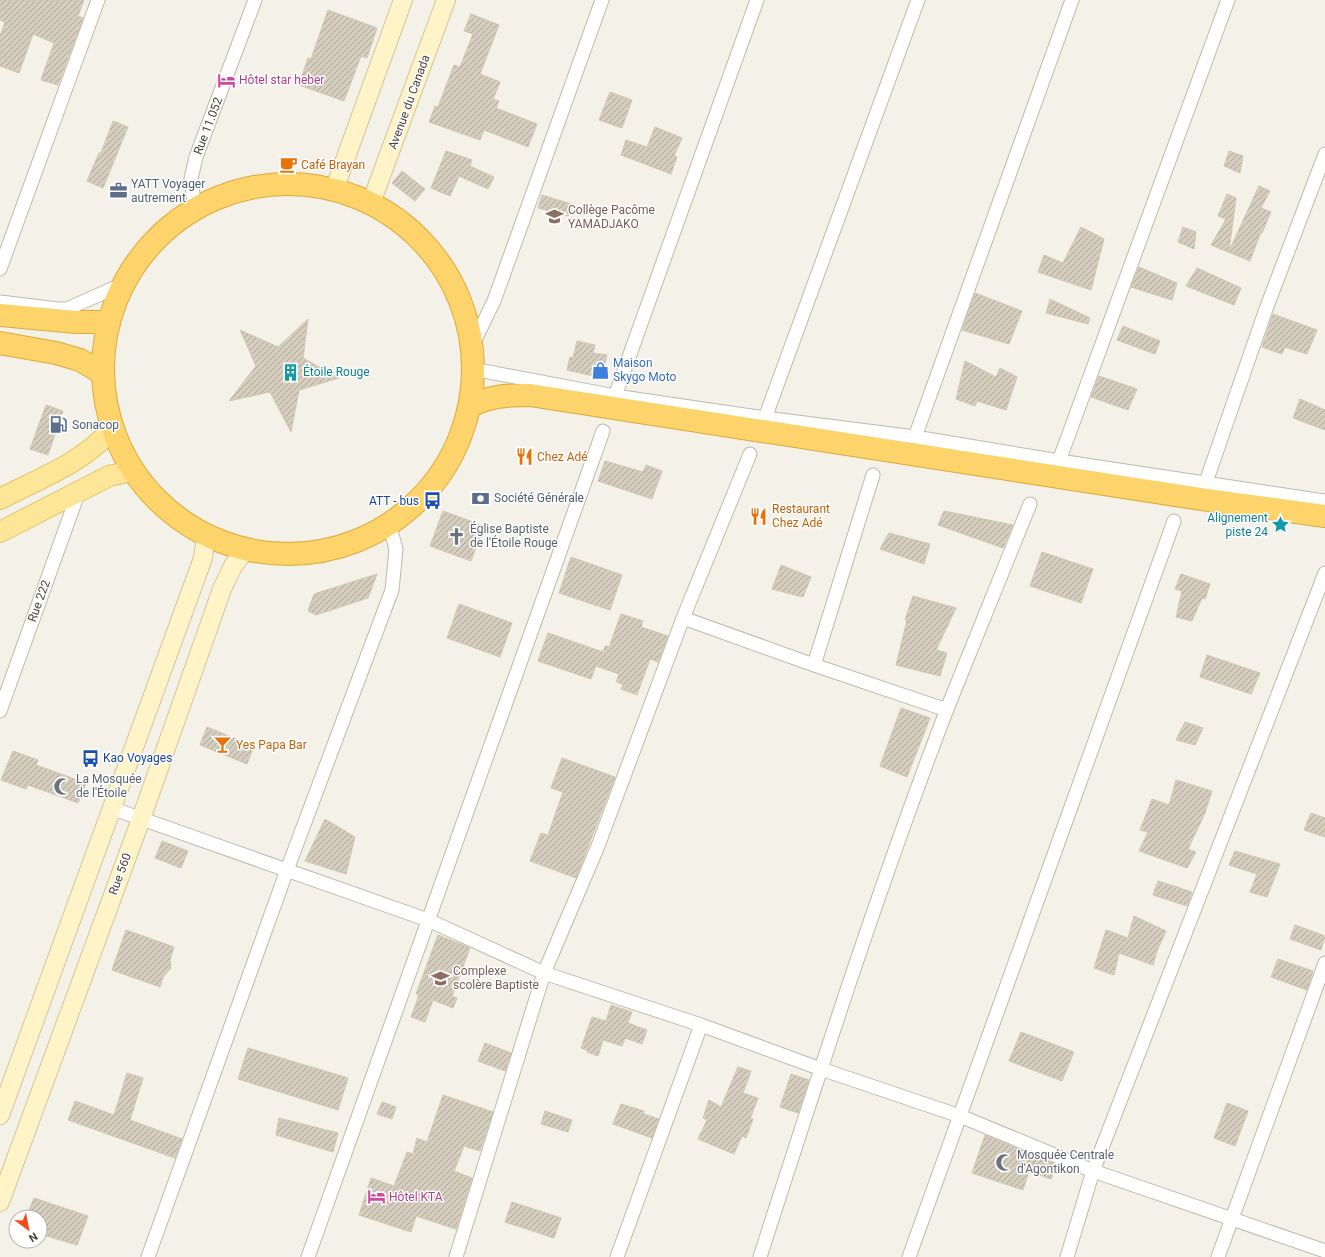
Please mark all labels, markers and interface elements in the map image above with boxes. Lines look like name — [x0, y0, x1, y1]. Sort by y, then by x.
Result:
street label: Avenue du Canada — [385, 53, 433, 151]
hotel icon: Hôtel star heber — [216, 70, 236, 90]
place label: Hôtel star heber — [239, 73, 324, 87]
street label: Rue 11.052 — [191, 95, 225, 157]
cafe icon: Café Brayan — [278, 155, 298, 175]
place label: Café Brayan — [301, 158, 365, 172]
place label: YATT Voyager autrement — [131, 177, 205, 205]
office icon: YATT Voyager autrement — [108, 181, 128, 201]
place label: Collège Pacôme YAMADJAKO — [568, 203, 655, 231]
school or university icon: Collège Pacôme YAMADJAKO — [545, 207, 565, 227]
place label: Maison Skygo Moto — [613, 356, 676, 384]
shop icon: Maison Skygo Moto — [590, 360, 610, 380]
building icon: Étoile Rouge — [280, 362, 300, 382]
place label: Étoile Rouge — [303, 364, 370, 379]
fuel station icon: Sonacop — [49, 415, 69, 435]
place label: Sonacop — [72, 418, 119, 432]
restaurant icon: Chez Adé — [514, 447, 534, 467]
place label: Chez Adé — [537, 450, 588, 464]
bank icon: Société Générale — [471, 488, 491, 508]
bus stop icon: ATT - bus — [422, 491, 442, 511]
place label: Société Générale — [494, 491, 584, 505]
place label: ATT - bus — [369, 494, 419, 508]
place label: Restaurant Chez Adé — [772, 502, 830, 530]
restaurant icon: Restaurant Chez Adé — [749, 506, 769, 526]
place label: Alignement piste 24 — [1207, 511, 1268, 539]
place icon: Alignement piste 24 — [1271, 515, 1291, 535]
place label: Église Baptiste de l'Étoile Rouge — [470, 521, 558, 550]
church icon: Église Baptiste de l'Étoile Rouge — [447, 526, 467, 546]
street label: Rue 222 — [25, 578, 53, 624]
bar icon: Yes Papa Bar — [213, 735, 233, 755]
place label: Yes Papa Bar — [236, 738, 307, 752]
bus stop icon: Kao Voyages — [80, 748, 100, 768]
place label: Kao Voyages — [103, 751, 172, 765]
place label: La Mosquée de l'Étoile — [76, 772, 142, 800]
mosque icon: La Mosquée de l'Étoile — [53, 776, 73, 796]
street label: Rue 560 — [106, 851, 134, 897]
place label: Complexe scolère Baptiste — [453, 964, 539, 992]
school or university icon: Complexe scolère Baptiste — [430, 968, 450, 988]
place label: Mosquée Centrale d'Agontikon — [1017, 1148, 1114, 1176]
mosque icon: Mosquée Centrale d'Agontikon — [994, 1152, 1014, 1172]
hotel icon: Hôtel KTA — [366, 1187, 386, 1207]
place label: Hôtel KTA — [389, 1190, 443, 1204]
north arrow — [8, 1209, 48, 1249]
text: N — [26, 1229, 40, 1245]

